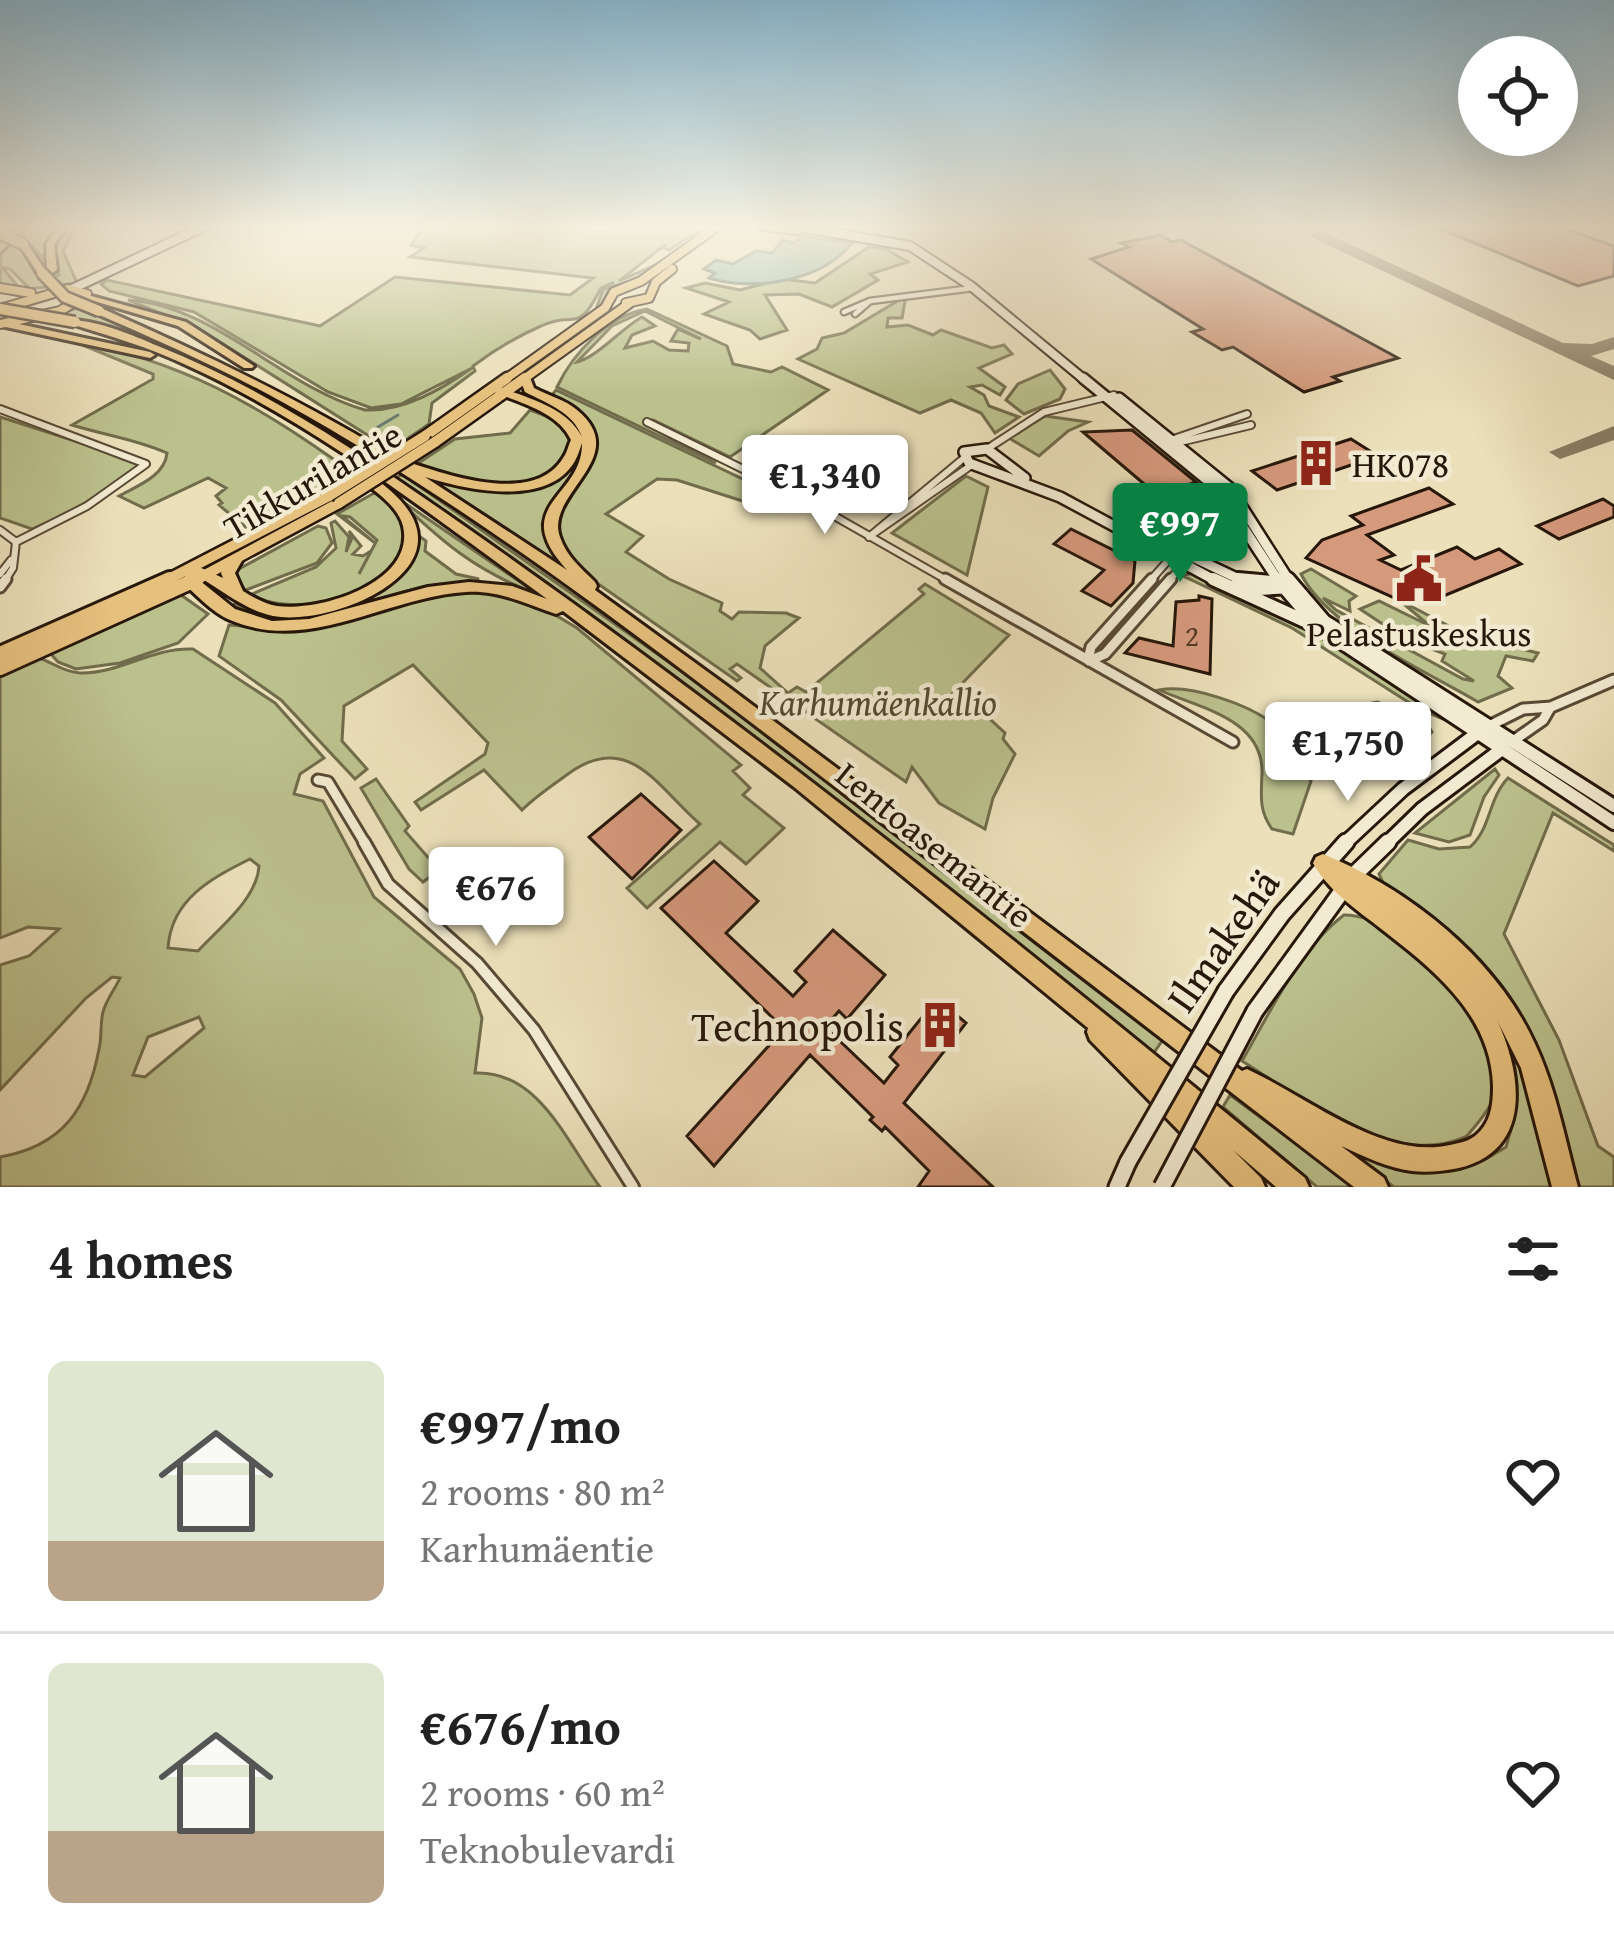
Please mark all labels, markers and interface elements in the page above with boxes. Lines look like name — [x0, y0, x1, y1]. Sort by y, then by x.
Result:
map controls — [1458, 36, 1578, 156]
button: locate — [1458, 36, 1578, 156]
street label: Tikkurilantie — [213, 407, 411, 553]
pin: €1,340 — [727, 435, 923, 537]
place label: HK078 — [1352, 437, 1449, 490]
building icon: HK078 — [1291, 438, 1341, 488]
text: €1,340 — [769, 445, 881, 502]
pin: €997 — [1109, 483, 1251, 585]
text: €997 — [1140, 493, 1220, 550]
public building icon: Pelastuskeskus — [1394, 554, 1444, 604]
place label: Pelastuskeskus — [1307, 606, 1531, 659]
house number: 2 — [1185, 613, 1199, 657]
park label: Karhumäenkallio — [758, 675, 997, 728]
pin: €1,750 — [1250, 702, 1446, 804]
text: €1,750 — [1292, 712, 1404, 769]
street label: Lentoasemantie — [825, 748, 1045, 940]
pin: €676 — [425, 847, 567, 949]
street label: Ilmakehä — [1150, 856, 1294, 1024]
text: €676 — [456, 857, 536, 914]
place label: Technopolis — [691, 995, 904, 1056]
building icon: Technopolis — [915, 1000, 965, 1050]
text: 4 homes — [48, 1222, 234, 1297]
icon: filters — [1500, 1226, 1566, 1292]
text: €997/mo — [420, 1387, 621, 1462]
icon: home — [144, 1409, 288, 1553]
icon: heart — [1500, 1448, 1566, 1514]
text: 2 rooms · 80 m² — [420, 1462, 665, 1519]
text: Karhumäentie — [420, 1519, 654, 1576]
text: €676/mo — [420, 1688, 621, 1763]
icon: home — [144, 1711, 288, 1855]
icon: heart — [1500, 1750, 1566, 1816]
text: 2 rooms · 60 m² — [420, 1763, 665, 1820]
text: Teknobulevardi — [420, 1820, 675, 1877]

